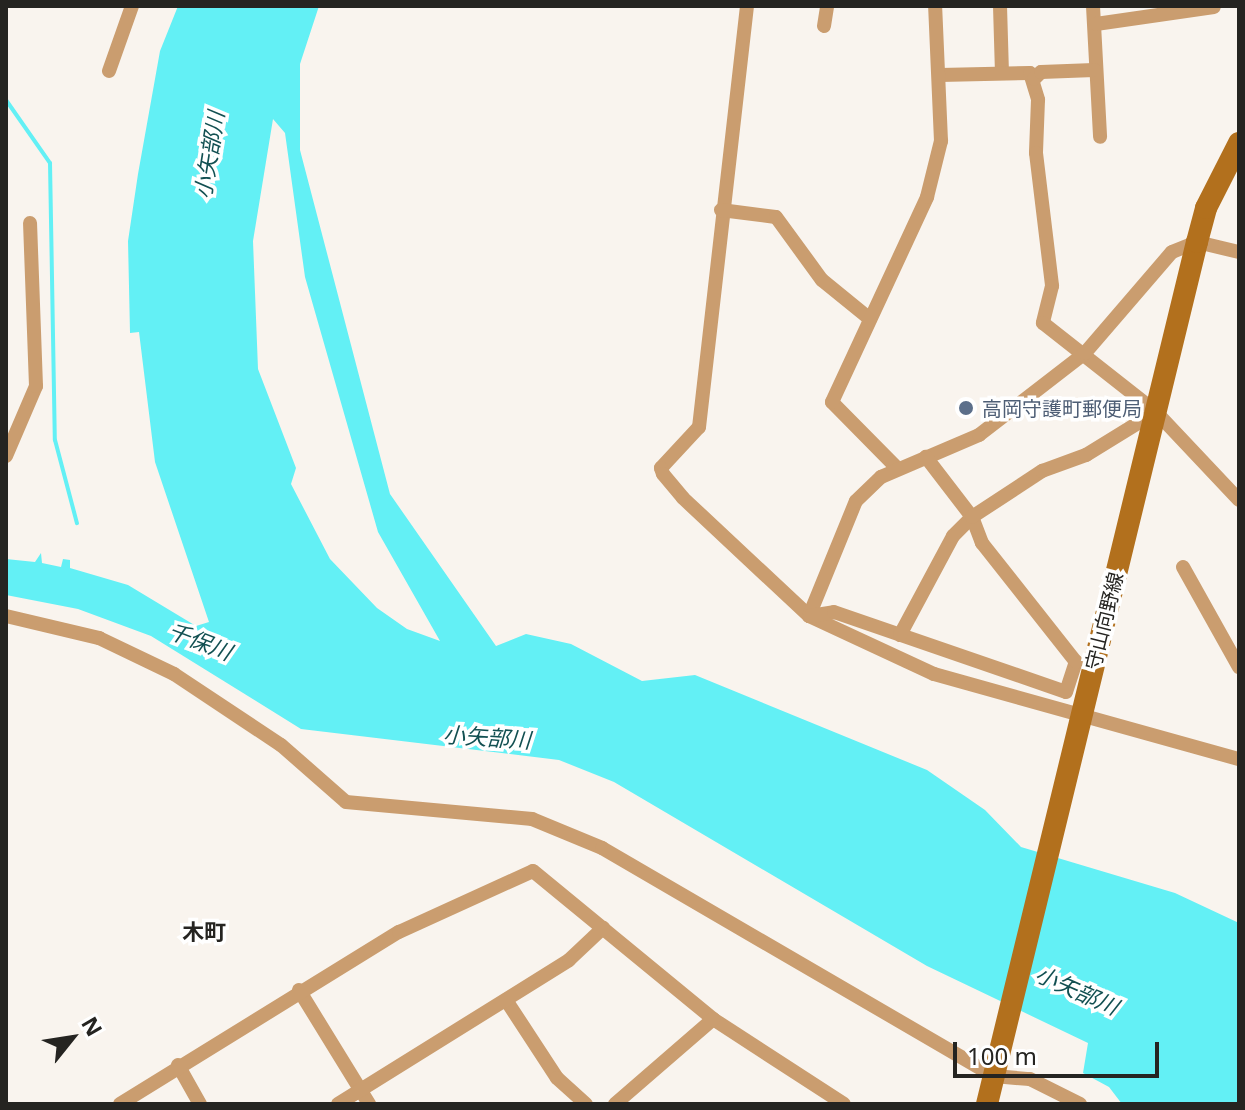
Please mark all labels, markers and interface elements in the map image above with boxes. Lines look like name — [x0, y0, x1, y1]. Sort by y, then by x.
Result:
water label: 小矢部川 — [189, 109, 229, 201]
place label: 高岡守護町郵便局 — [982, 396, 1142, 420]
marker: 高岡守護町郵便局 — [957, 399, 975, 417]
street label: 守山向野線 — [1080, 570, 1128, 672]
water label: 千保川 — [164, 617, 236, 665]
water label: 小矢部川 — [442, 721, 532, 753]
district label: 木町 — [182, 919, 226, 945]
water label: 小矢部川 — [1031, 960, 1123, 1020]
north arrow — [32, 998, 112, 1078]
text: N — [75, 1011, 110, 1041]
scale bar — [957, 1026, 1163, 1076]
text: 100 m — [967, 1039, 1037, 1072]

